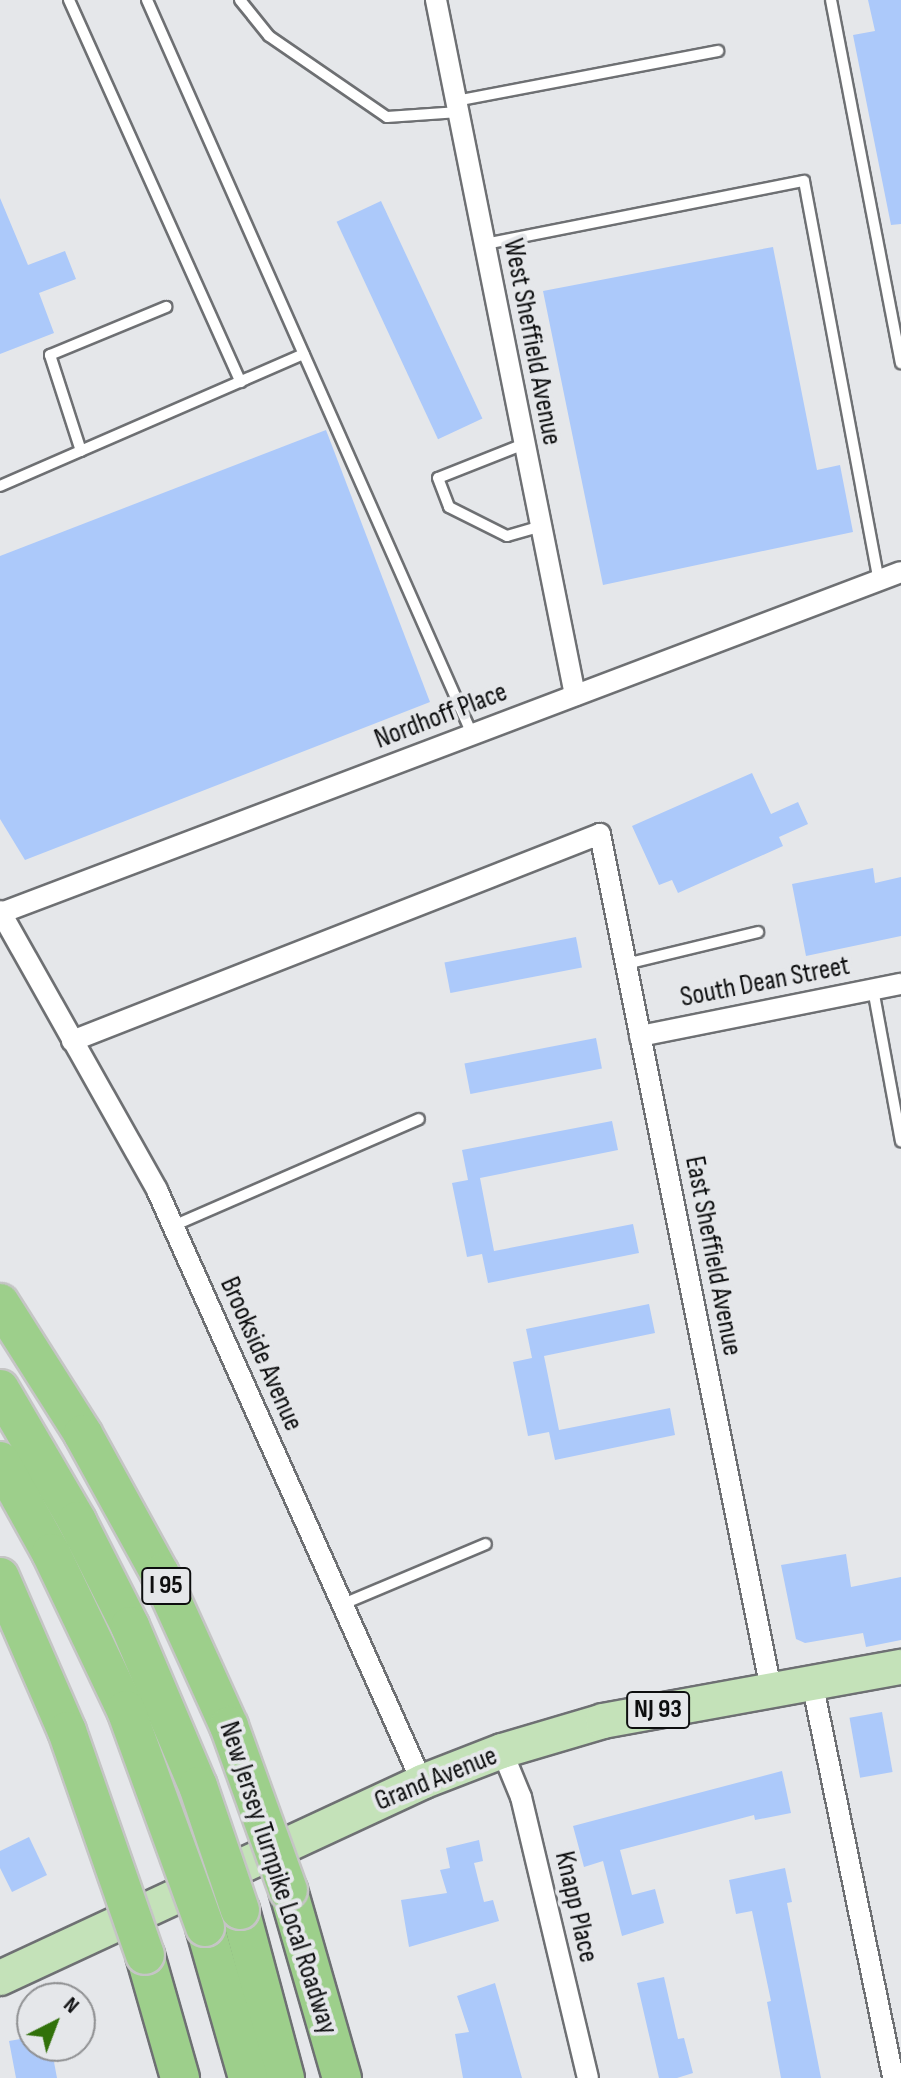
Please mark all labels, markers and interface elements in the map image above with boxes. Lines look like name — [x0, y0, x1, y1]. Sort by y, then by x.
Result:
street label: West Sheffield Avenue — [496, 236, 568, 448]
street label: Nordhoff Place — [370, 675, 512, 757]
street label: South Dean Street — [678, 949, 852, 1015]
street label: East Sheffield Avenue — [677, 1153, 749, 1359]
street label: Brookside Avenue — [212, 1272, 310, 1436]
road number: I 95 — [140, 1564, 192, 1608]
road number: NJ 93 — [626, 1688, 690, 1732]
street label: New Jersey Turnpike Local Roadway — [212, 1717, 344, 2039]
street label: Grand Avenue — [370, 1739, 502, 1819]
street label: Knapp Place — [547, 1848, 605, 1966]
north arrow — [16, 1982, 96, 2062]
text: N — [58, 1991, 84, 2019]

